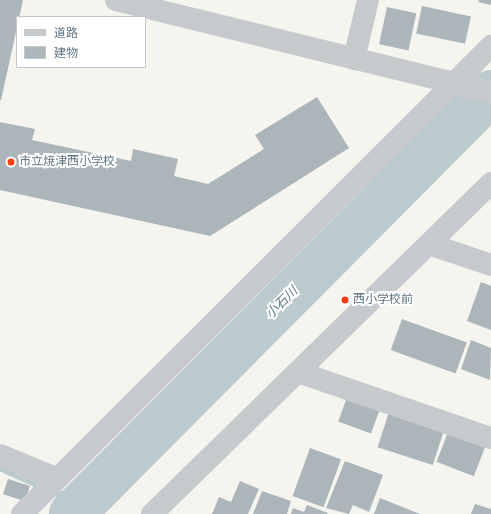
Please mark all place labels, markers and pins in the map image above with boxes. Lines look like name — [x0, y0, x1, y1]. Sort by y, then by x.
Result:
place label: 市立焼津西小学校 — [19, 155, 115, 169]
marker: 市立焼津西小学校 — [6, 157, 16, 167]
place label: 西小学校前 — [353, 293, 413, 307]
marker: 西小学校前 — [340, 295, 350, 305]

